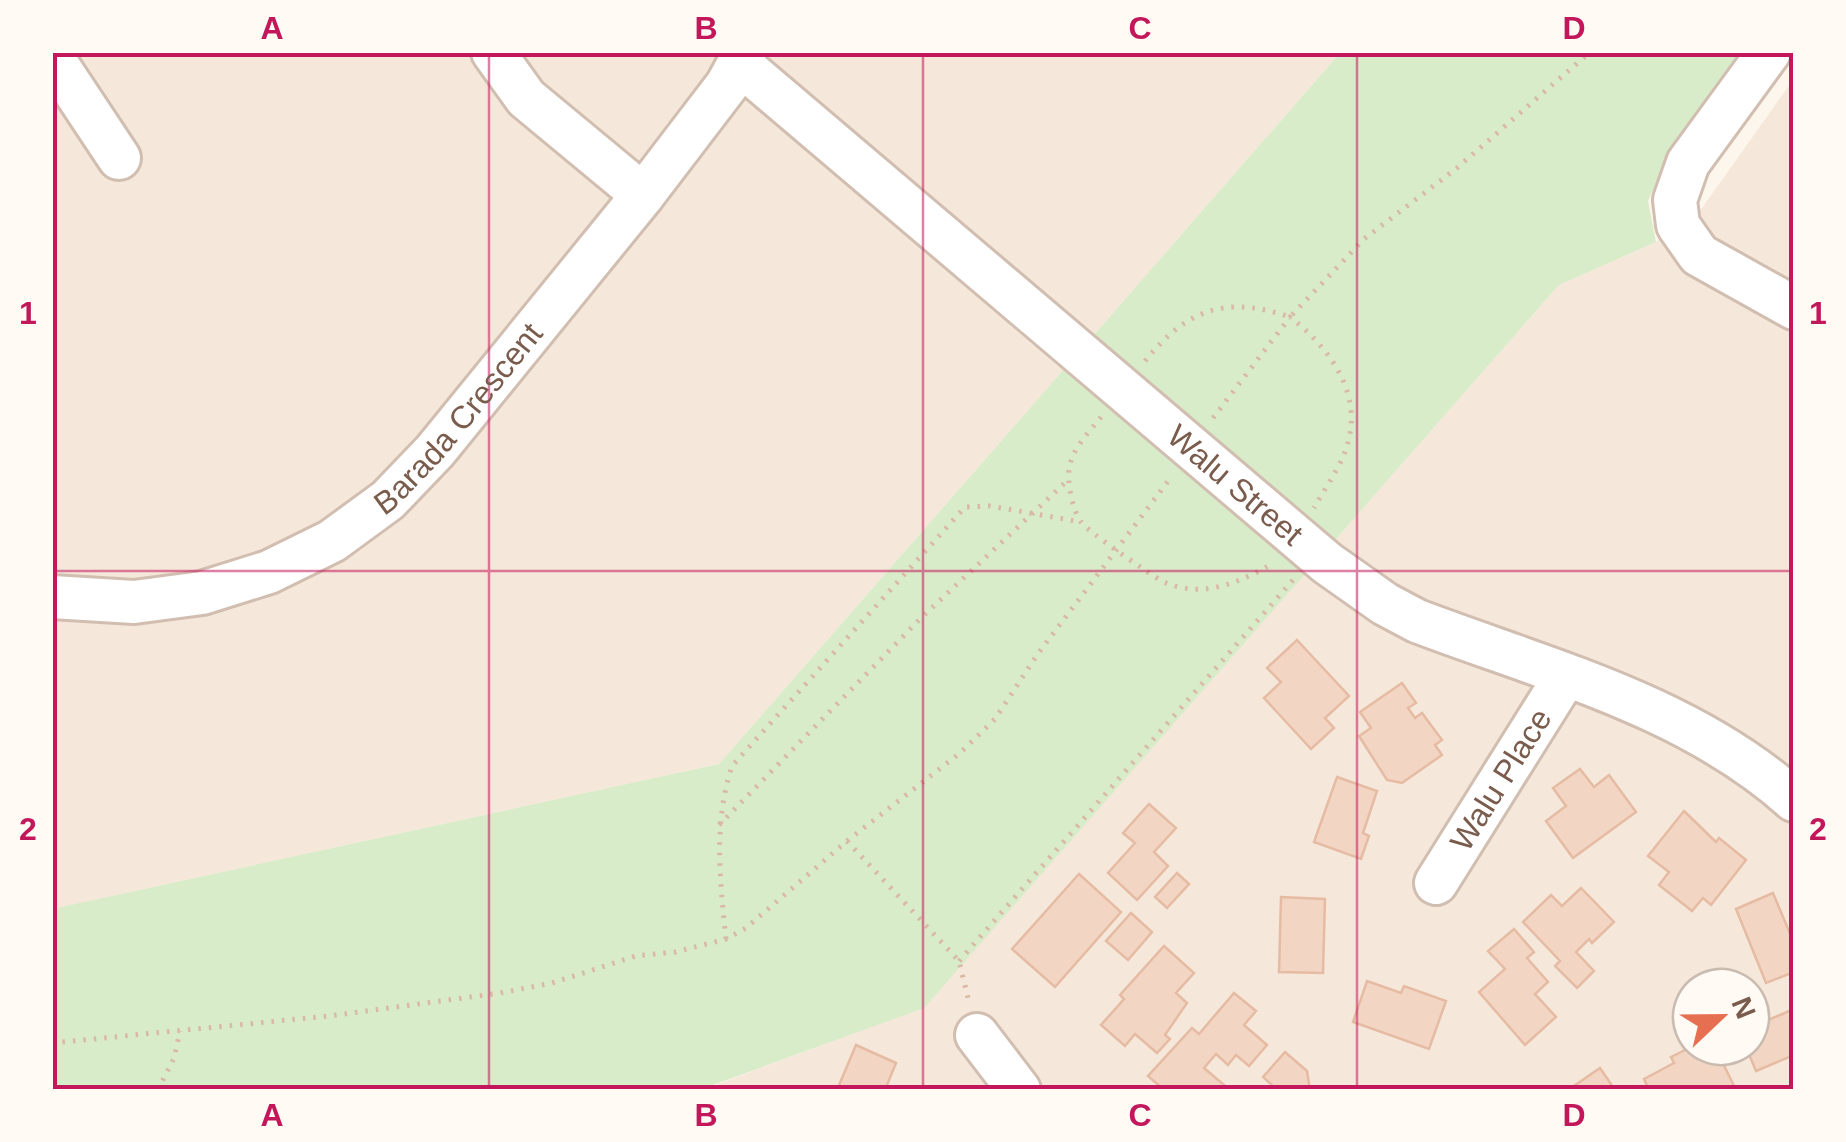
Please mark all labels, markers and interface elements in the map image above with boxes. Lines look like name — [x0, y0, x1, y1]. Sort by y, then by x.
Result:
text: A — [260, 10, 284, 46]
text: B — [694, 10, 718, 46]
text: C — [1128, 10, 1152, 46]
text: D — [1562, 10, 1586, 46]
text: 1 — [19, 295, 37, 331]
text: 1 — [1809, 295, 1827, 331]
street label: Barada Crescent — [367, 316, 550, 522]
street label: Walu Street — [1160, 418, 1310, 553]
street label: Walu Place — [1443, 702, 1559, 857]
text: 2 — [19, 811, 37, 847]
text: 2 — [1809, 811, 1827, 847]
north arrow — [1671, 967, 1771, 1067]
text: N — [1726, 993, 1762, 1023]
text: A — [260, 1097, 284, 1133]
text: B — [694, 1097, 718, 1133]
text: C — [1128, 1097, 1152, 1133]
text: D — [1562, 1097, 1586, 1133]

